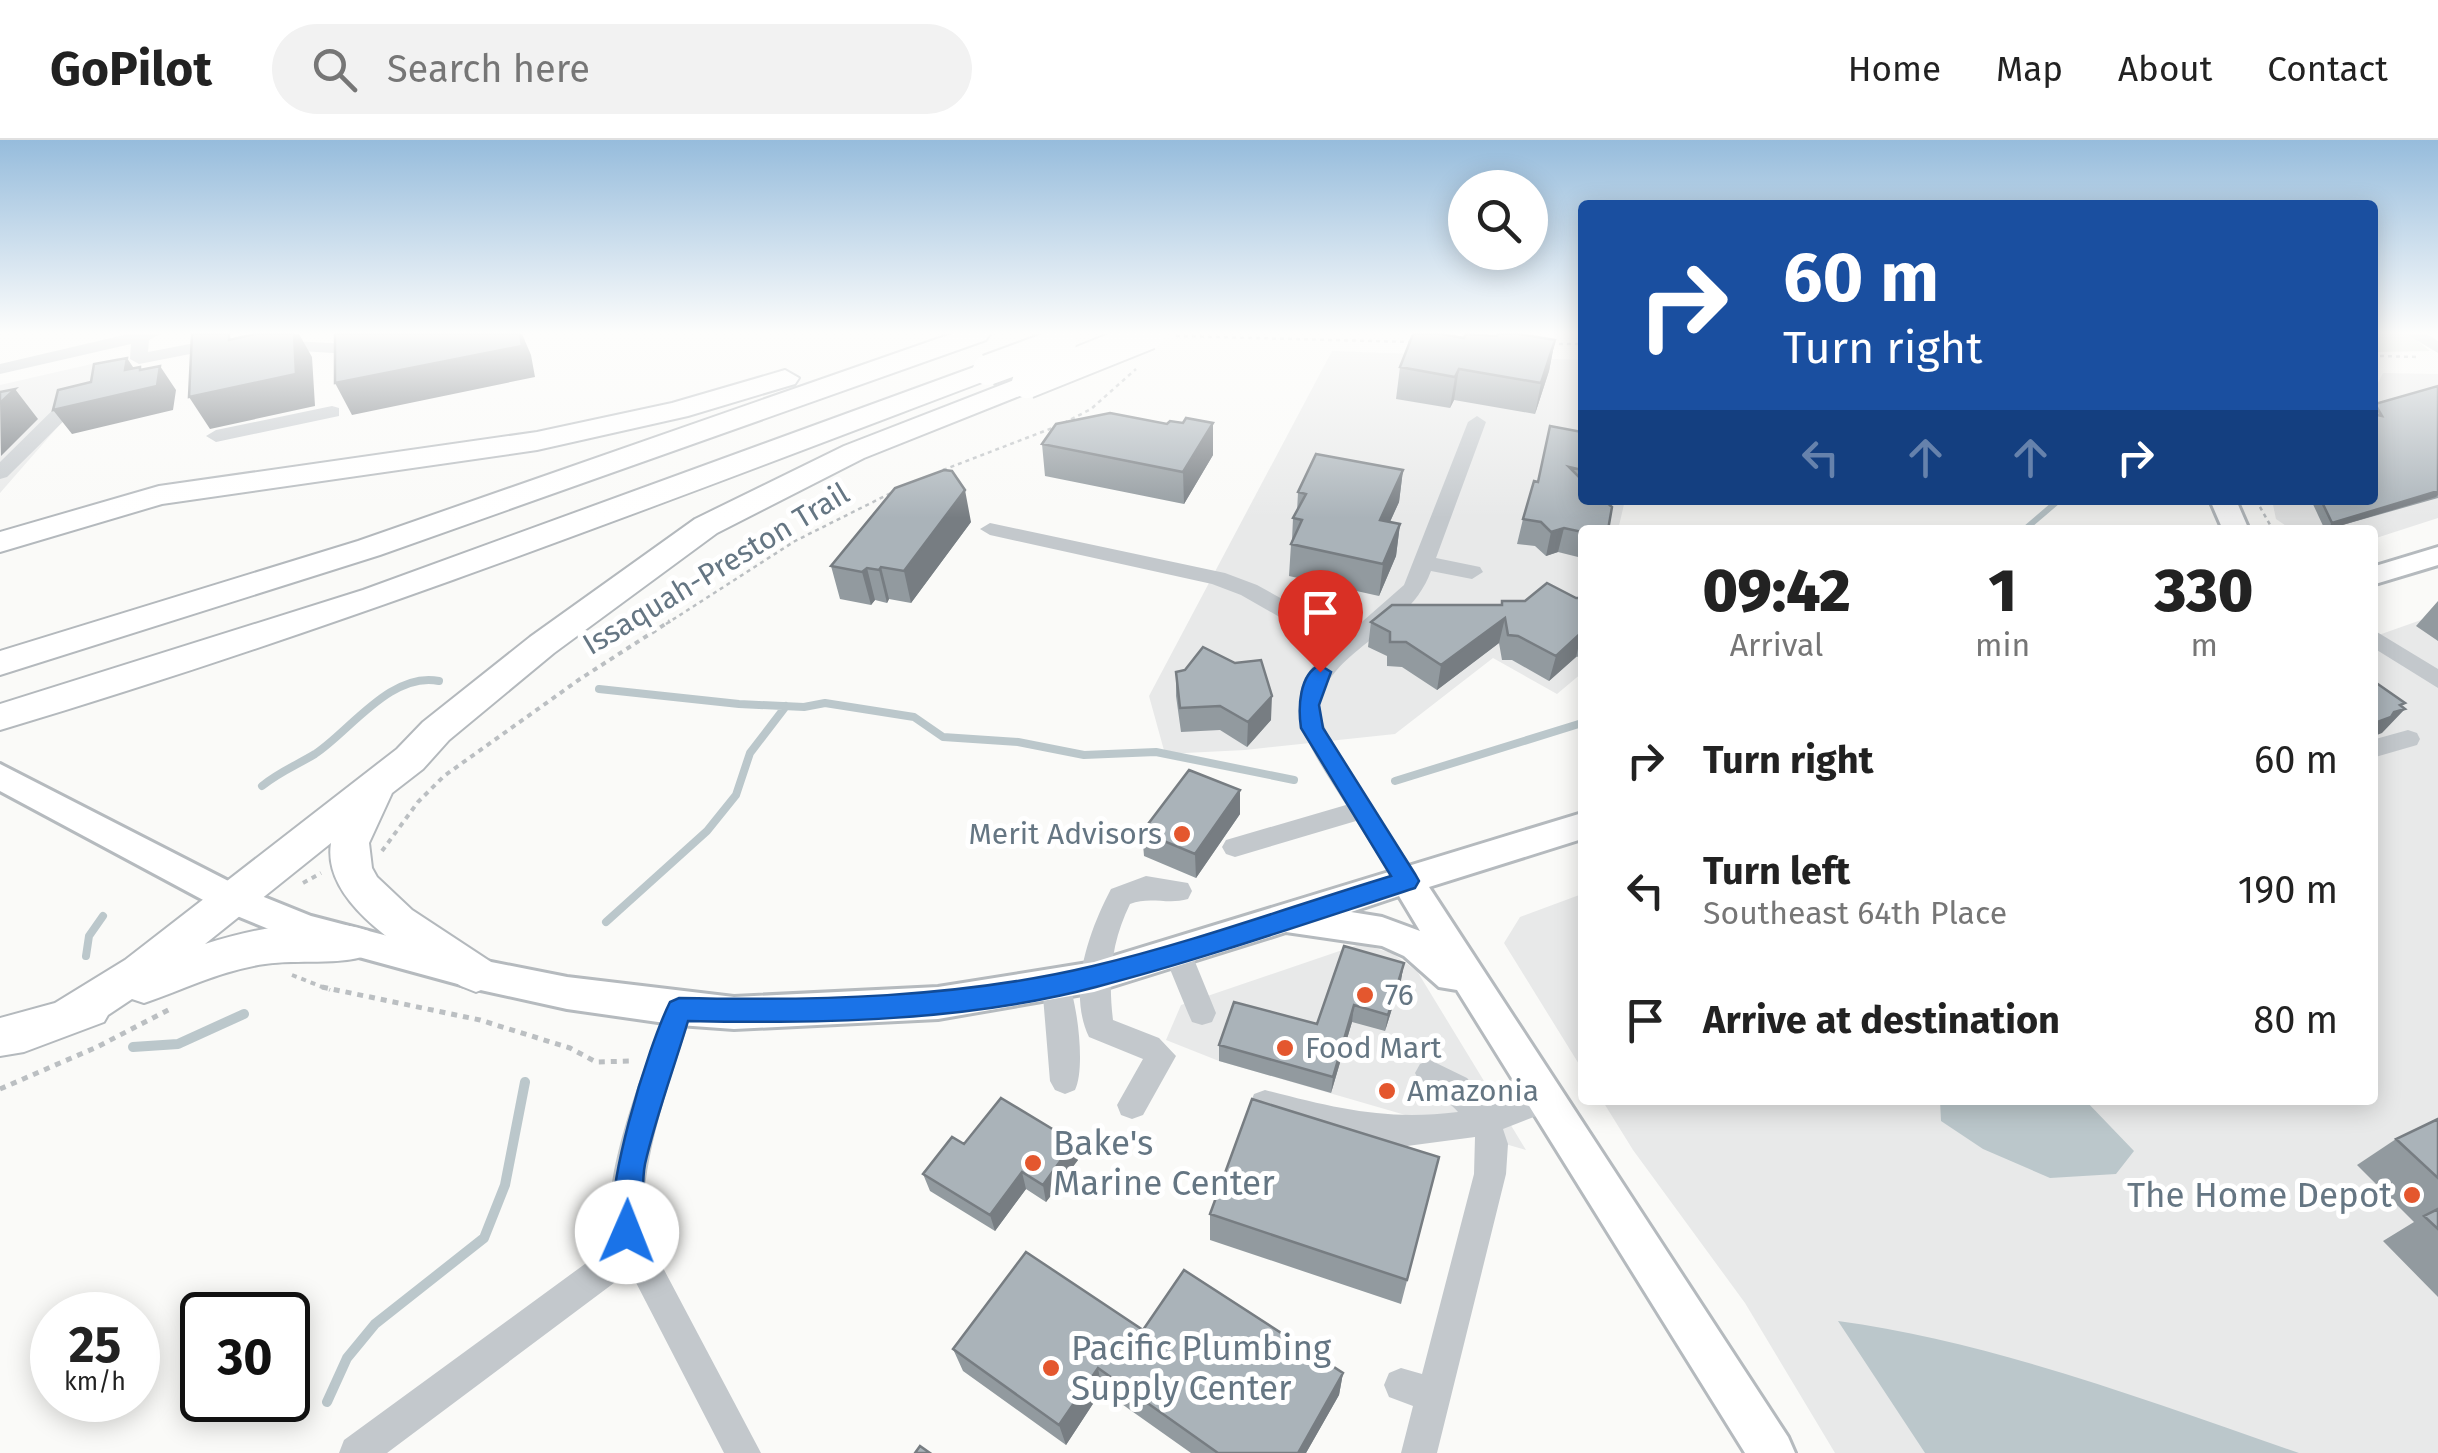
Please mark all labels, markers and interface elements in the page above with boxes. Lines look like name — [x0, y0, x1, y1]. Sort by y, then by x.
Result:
search box — [272, 24, 972, 114]
text: GoPilot — [50, 40, 212, 98]
icon: search — [307, 42, 362, 97]
text: Search here — [387, 46, 590, 92]
text: Home — [1848, 48, 1941, 90]
text: Map — [1996, 48, 2063, 90]
text: About — [2118, 48, 2212, 90]
text: Contact — [2267, 48, 2388, 90]
map controls — [1448, 170, 1548, 270]
button: search — [1448, 170, 1548, 270]
text: 60 m — [1783, 236, 1939, 320]
icon: right — [1618, 240, 1748, 370]
text: Turn right — [1783, 321, 1982, 375]
icon: left — [1793, 430, 1848, 485]
icon: ahead — [1898, 430, 1953, 485]
icon: ahead — [2003, 430, 2058, 485]
icon: right — [2108, 430, 2163, 485]
street label: Issaquah-Preston Trail — [576, 475, 856, 663]
text: 09:42 — [1702, 555, 1851, 627]
text: 1 — [1988, 555, 2017, 627]
text: 330 — [2155, 555, 2254, 627]
pin — [1278, 570, 1363, 673]
icon: arrive — [1293, 585, 1348, 640]
text: Arrival — [1730, 626, 1823, 664]
text: min — [1975, 626, 2030, 664]
text: m — [2190, 626, 2218, 664]
icon: right — [1618, 733, 1673, 788]
text: Turn right — [1703, 737, 1873, 783]
text: 60 m — [2254, 737, 2338, 783]
place label: Merit Advisors — [968, 816, 1162, 852]
marker: Merit Advisors — [1171, 823, 1193, 845]
text: Turn left — [1703, 848, 1850, 894]
icon: left — [1618, 863, 1673, 918]
text: 190 m — [2238, 867, 2338, 913]
text: Southeast 64th Place — [1703, 894, 2007, 932]
place label: 76 — [1385, 977, 1414, 1013]
marker: 76 — [1354, 984, 1376, 1006]
icon: arrive — [1618, 993, 1673, 1048]
text: Arrive at destination — [1703, 997, 2060, 1043]
text: 80 m — [2253, 997, 2338, 1043]
place label: Food Mart — [1305, 1030, 1442, 1066]
marker: Food Mart — [1274, 1037, 1296, 1059]
place label: Amazonia — [1407, 1073, 1539, 1109]
marker: Amazonia — [1376, 1080, 1398, 1102]
place label: Bake's Marine Center — [1053, 1122, 1275, 1204]
marker: Bake's Marine Center — [1022, 1152, 1044, 1174]
place label: The Home Depot — [2127, 1174, 2392, 1216]
position arrow — [575, 1180, 679, 1284]
marker: The Home Depot — [2401, 1184, 2423, 1206]
speed limit sign: 30 — [180, 1292, 310, 1422]
text: 25 — [69, 1315, 121, 1375]
place label: Pacific Plumbing Supply Center — [1071, 1327, 1332, 1409]
marker: Pacific Plumbing Supply Center — [1040, 1357, 1062, 1379]
text: km/h — [64, 1367, 126, 1397]

